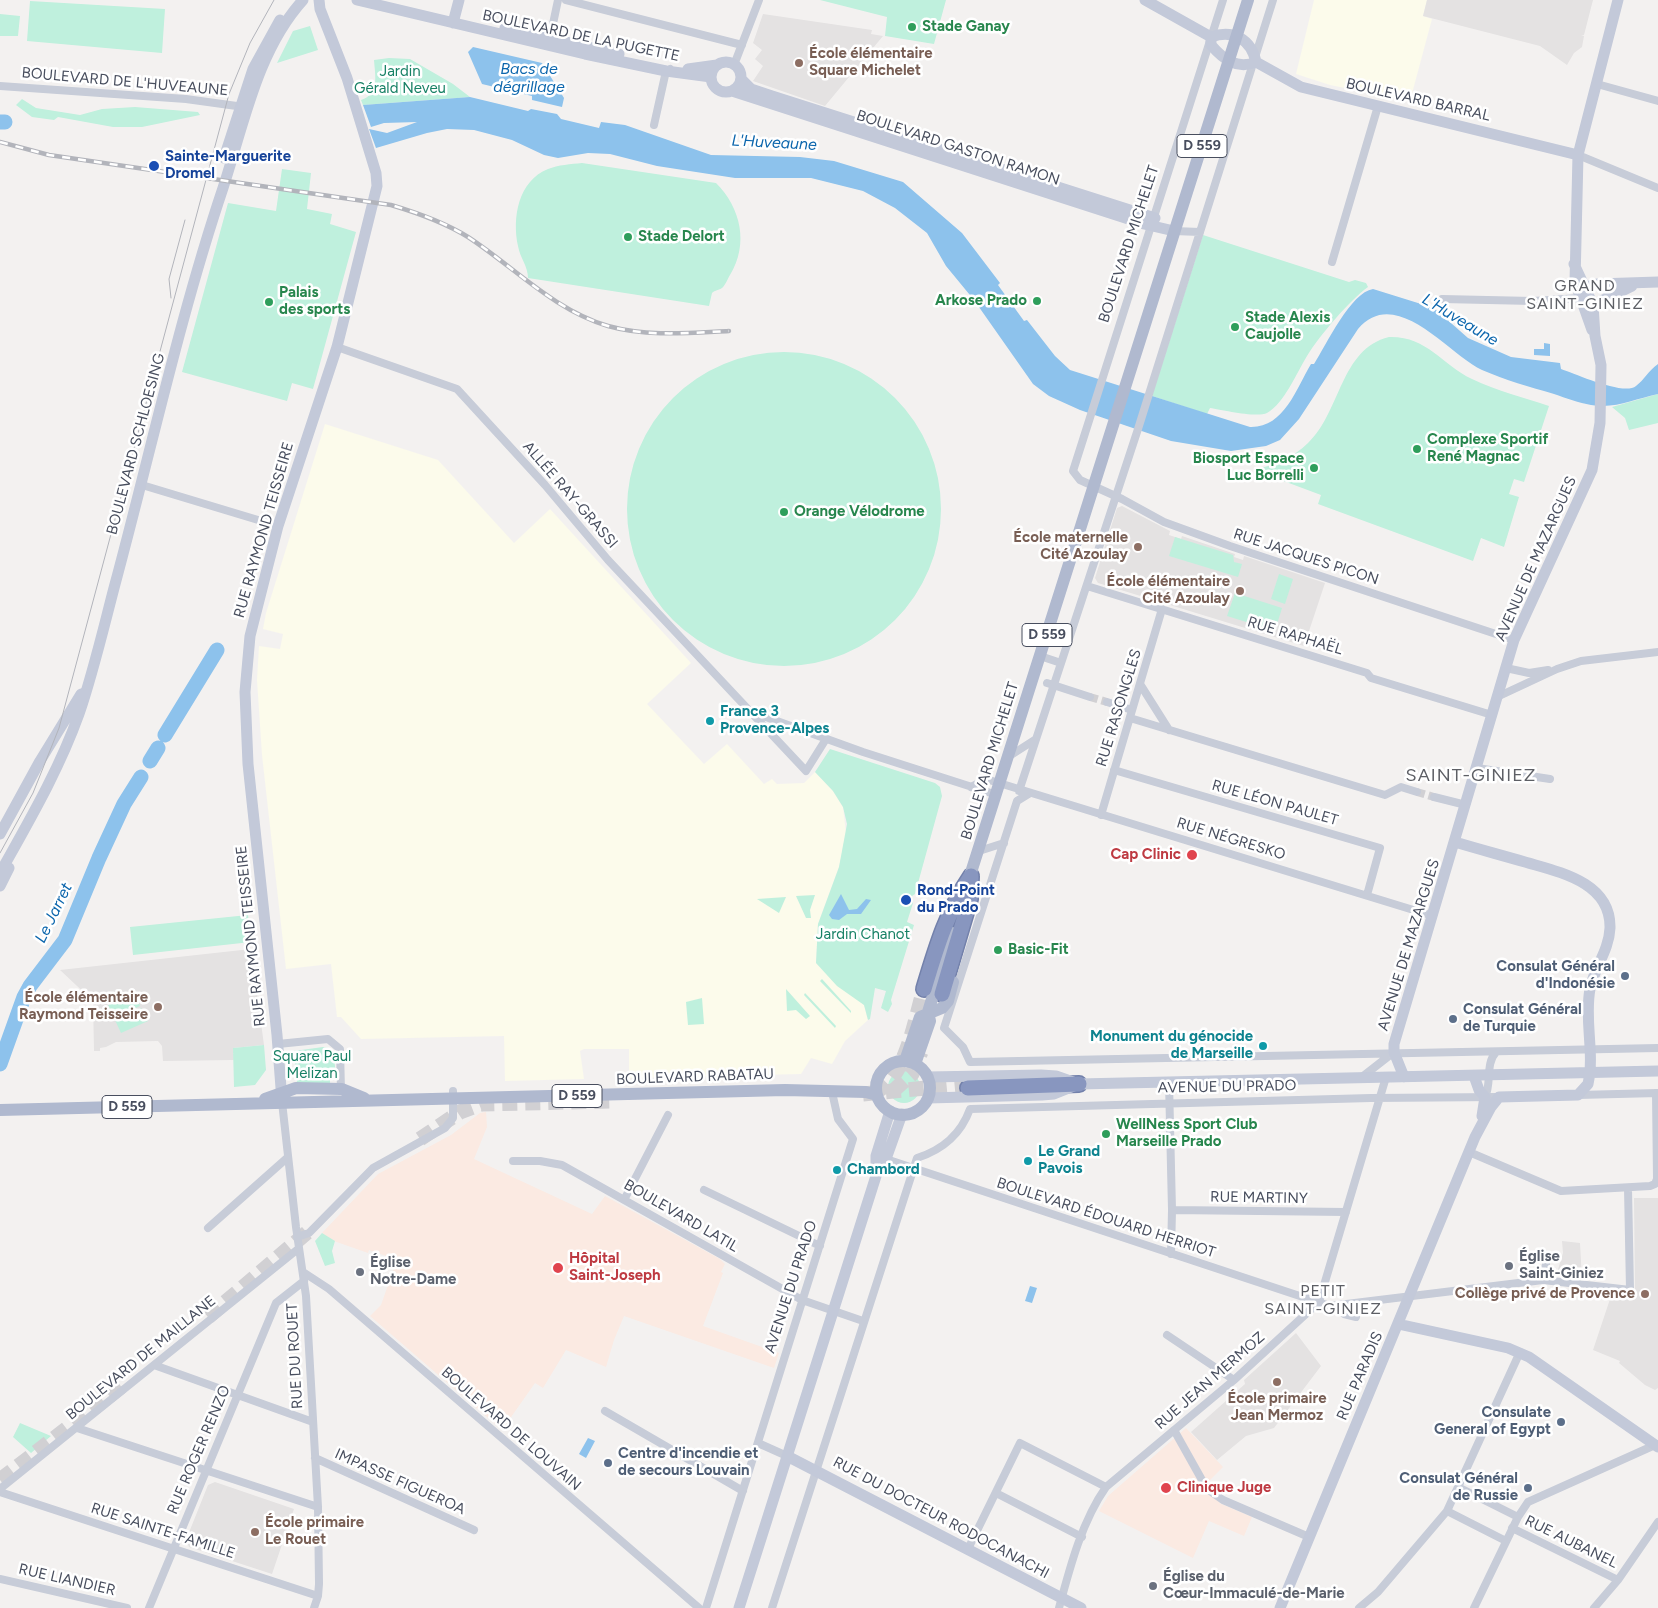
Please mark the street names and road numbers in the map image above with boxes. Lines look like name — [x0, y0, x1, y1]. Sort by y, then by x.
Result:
street label: BOULEVARD DE LA PUGETTE — [481, 6, 681, 66]
street label: BOULEVARD DE L'HUVEAUNE — [21, 64, 229, 100]
street label: BOULEVARD BARRAL — [1344, 75, 1492, 125]
street label: BOULEVARD GASTON RAMON — [854, 107, 1062, 189]
road number: D 559 — [1177, 134, 1227, 158]
street label: BOULEVARD MICHELET — [1095, 163, 1163, 325]
street label: BOULEVARD SCHLOESING — [103, 351, 169, 537]
street label: ALLÉE RAY-GRASSI — [519, 438, 621, 552]
street label: RUE RAYMOND TEISSEIRE — [230, 440, 298, 620]
street label: AVENUE DE MAZARGUES — [1491, 474, 1581, 644]
street label: RUE JACQUES PICON — [1231, 525, 1381, 589]
street label: RUE RAPHAËL — [1245, 613, 1345, 659]
road number: D 559 — [1022, 624, 1072, 646]
street label: RUE RASONGLES — [1093, 647, 1145, 769]
street label: BOULEVARD MICHELET — [957, 680, 1023, 842]
street label: RUE LÉON PAULET — [1210, 776, 1340, 830]
street label: RUE NÉGRESKO — [1174, 814, 1288, 864]
street label: RUE RAYMOND TEISSEIRE — [233, 845, 269, 1027]
street label: AVENUE DE MAZARGUES — [1374, 857, 1444, 1033]
street label: BOULEVARD RABATAU — [616, 1065, 774, 1089]
street label: AVENUE DU PRADO — [1158, 1077, 1296, 1097]
road number: D 559 — [552, 1084, 602, 1108]
road number: D 559 — [102, 1096, 152, 1118]
street label: BOULEVARD ÉDOUARD HERRIOT — [994, 1174, 1218, 1262]
street label: BOULEVARD LATIL — [621, 1176, 741, 1256]
street label: RUE MARTINY — [1210, 1188, 1308, 1208]
street label: AVENUE DU PRADO — [761, 1218, 821, 1356]
street label: BOULEVARD DE MAILLANE — [62, 1292, 220, 1424]
street label: RUE DU ROUET — [283, 1303, 307, 1409]
street label: RUE JEAN MERMOZ — [1151, 1328, 1269, 1434]
street label: RUE PARADIS — [1333, 1329, 1387, 1423]
street label: BOULEVARD DE LOUVAIN — [437, 1363, 585, 1495]
street label: RUE ROGER RENZO — [164, 1383, 234, 1517]
street label: IMPASSE FIGUEROA — [332, 1445, 468, 1519]
street label: RUE DU DOCTEUR RODOCANACHI — [830, 1453, 1052, 1583]
street label: RUE SAINTE-FAMILLE — [89, 1499, 237, 1563]
street label: RUE AUBANEL — [1522, 1512, 1620, 1572]
street label: RUE LIANDIER — [17, 1560, 117, 1600]

